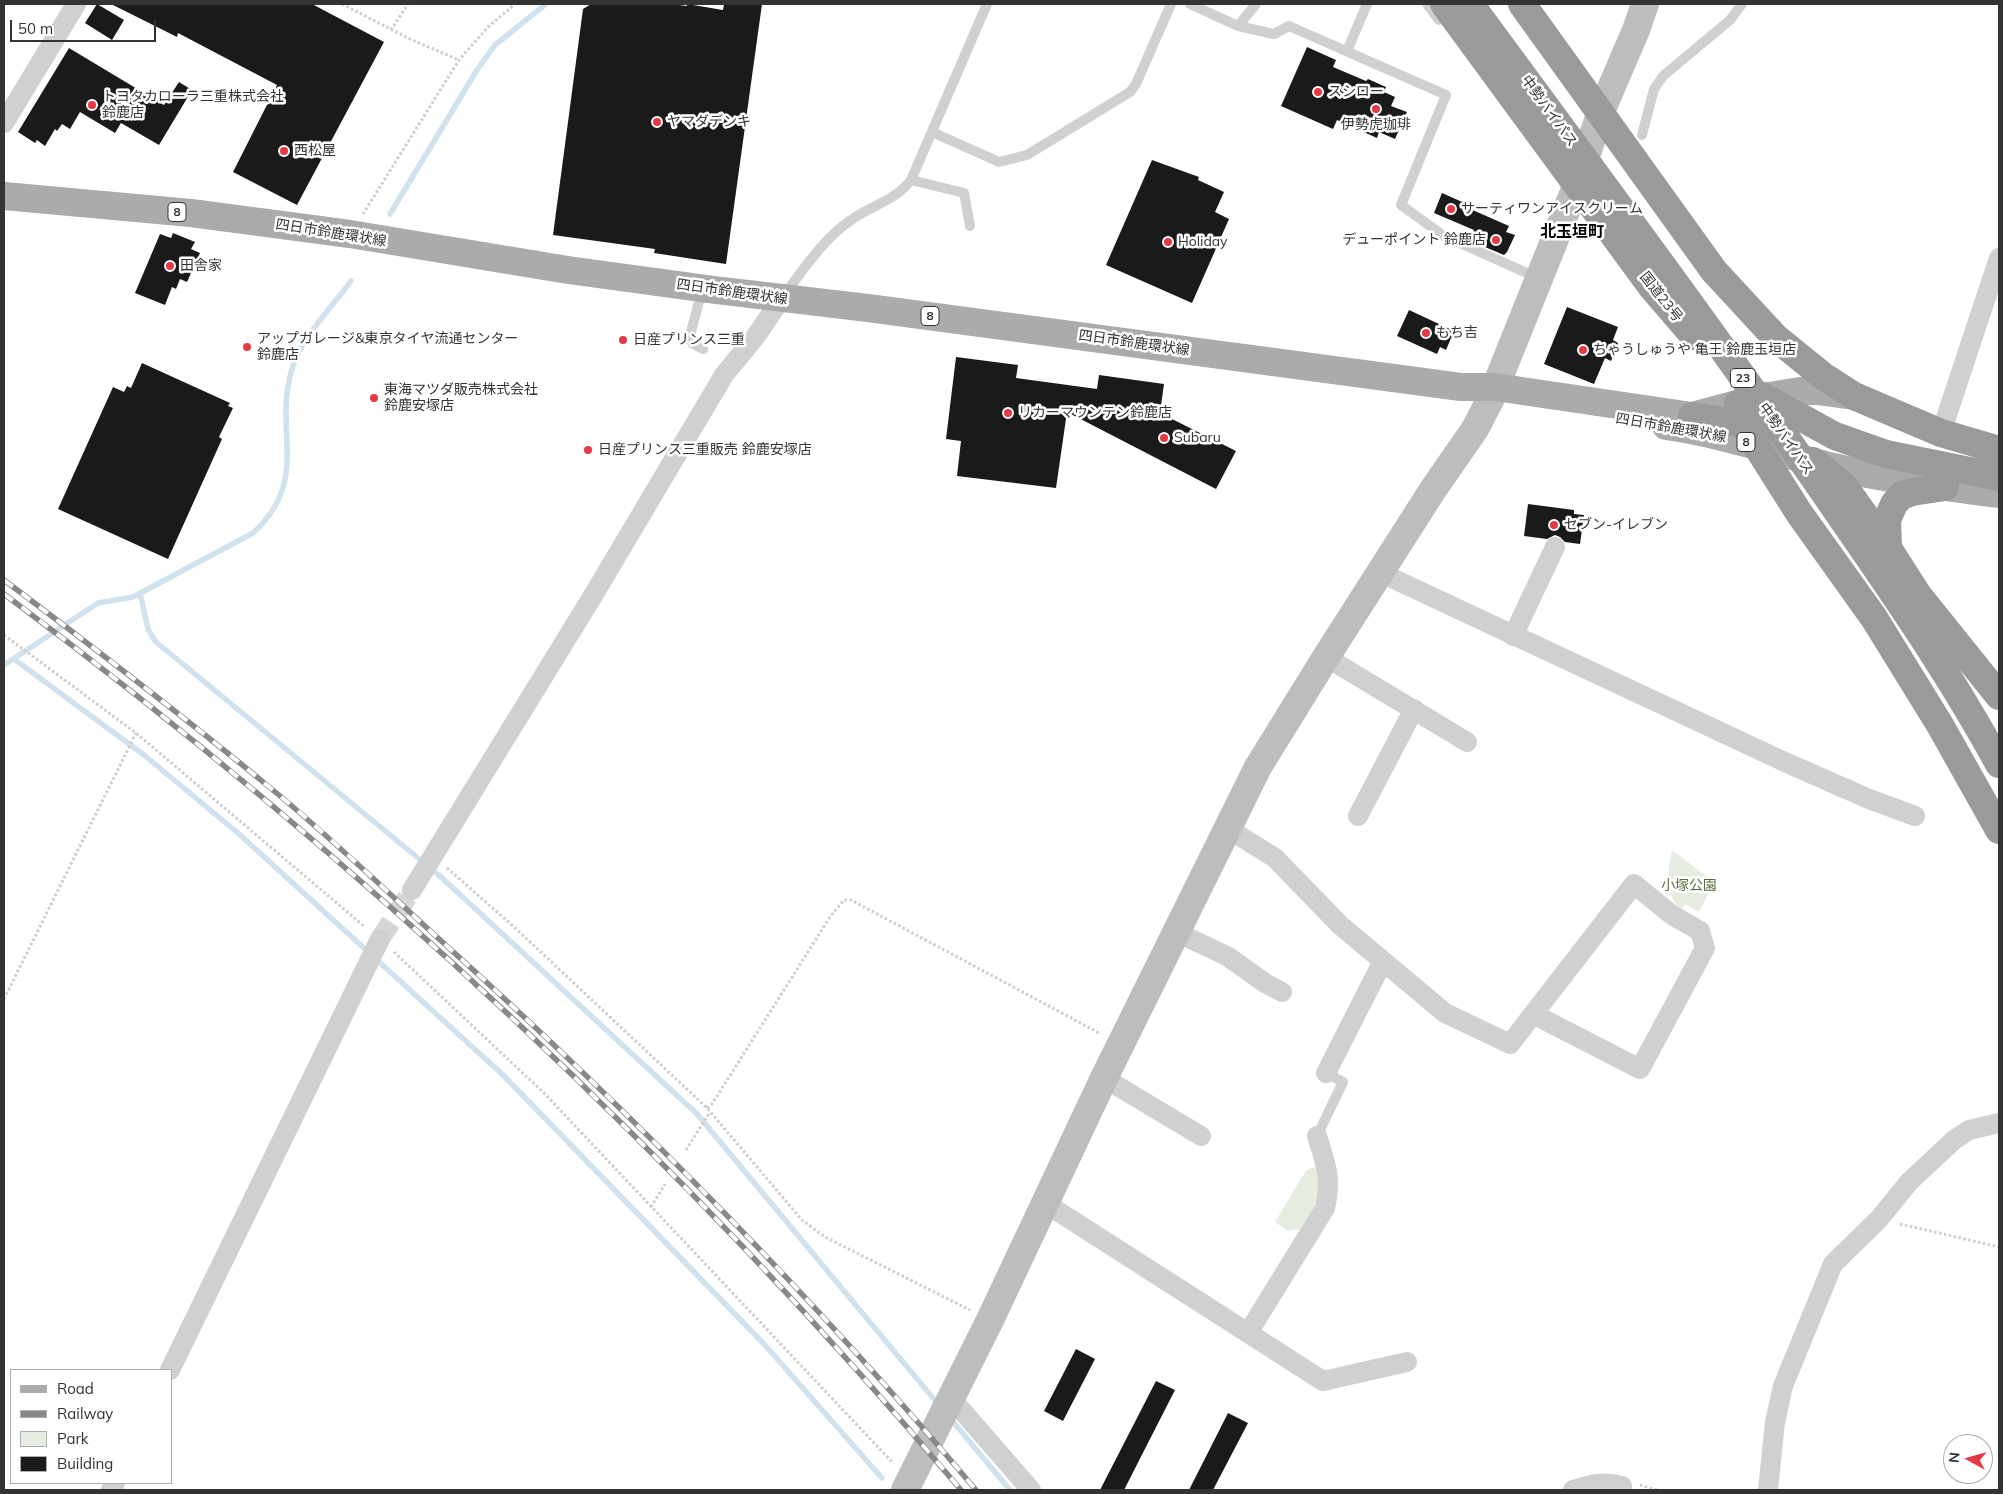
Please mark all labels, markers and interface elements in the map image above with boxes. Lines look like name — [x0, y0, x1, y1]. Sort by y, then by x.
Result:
scale bar — [12, 10, 159, 42]
text: 50 m — [18, 19, 53, 38]
street label: 中勢バイパス — [1518, 72, 1580, 150]
place label: スシロー — [1328, 84, 1384, 100]
marker: スシロー — [1312, 86, 1324, 98]
place label: トヨタカローラ三重株式会社 鈴鹿店 — [102, 89, 284, 121]
marker: トヨタカローラ三重株式会社 鈴鹿店 — [86, 99, 98, 111]
marker: 伊勢虎珈琲 — [1370, 103, 1382, 115]
place label: ヤマダデンキ — [667, 114, 751, 130]
marker: ヤマダデンキ — [651, 116, 663, 128]
place label: 伊勢虎珈琲 — [1341, 117, 1411, 133]
place label: 西松屋 — [294, 143, 336, 159]
marker: 西松屋 — [278, 145, 290, 157]
place label: サーティワンアイスクリーム — [1461, 201, 1643, 217]
road number: 8 — [168, 202, 186, 222]
marker: サーティワンアイスクリーム — [1445, 203, 1457, 215]
street label: 四日市鈴鹿環状線 — [274, 216, 388, 250]
district label: 北玉垣町 — [1540, 222, 1604, 242]
place label: デューポイント 鈴鹿店 — [1342, 232, 1486, 248]
place label: Holiday — [1178, 234, 1228, 250]
marker: デューポイント 鈴鹿店 — [1490, 234, 1502, 246]
marker: Holiday — [1162, 236, 1174, 248]
place label: 田舎家 — [180, 258, 222, 274]
marker: 田舎家 — [164, 260, 176, 272]
street label: 国道23号 — [1636, 269, 1686, 325]
street label: 四日市鈴鹿環状線 — [675, 276, 789, 308]
road number: 8 — [921, 306, 939, 326]
place label: もち吉 — [1436, 325, 1478, 341]
street label: 四日市鈴鹿環状線 — [1077, 327, 1191, 359]
marker: もち吉 — [1420, 327, 1432, 339]
place label: アップガレージ&東京タイヤ流通センター 鈴鹿店 — [257, 331, 518, 364]
place label: 日産プリンス三重 — [633, 332, 745, 348]
marker: 日産プリンス三重 — [617, 334, 629, 346]
marker: アップガレージ&東京タイヤ流通センター 鈴鹿店 — [241, 341, 253, 353]
place label: ちゃうしゅうや 亀王 鈴鹿玉垣店 — [1593, 342, 1796, 358]
marker: ちゃうしゅうや 亀王 鈴鹿玉垣店 — [1577, 344, 1589, 356]
road number: 23 — [1730, 368, 1756, 388]
place label: 東海マツダ販売株式会社 鈴鹿安塚店 — [384, 382, 538, 414]
marker: 東海マツダ販売株式会社 鈴鹿安塚店 — [368, 392, 380, 404]
street label: 中勢バイパス — [1755, 400, 1817, 478]
place label: リカーマウンテン鈴鹿店 — [1018, 405, 1172, 421]
marker: リカーマウンテン鈴鹿店 — [1002, 407, 1014, 419]
street label: 四日市鈴鹿環状線 — [1614, 410, 1728, 446]
place label: Subaru — [1174, 430, 1221, 446]
marker: Subaru — [1158, 432, 1170, 444]
road number: 8 — [1737, 432, 1755, 452]
place label: 日産プリンス三重販売 鈴鹿安塚店 — [598, 442, 812, 458]
marker: 日産プリンス三重販売 鈴鹿安塚店 — [582, 444, 594, 456]
place label: セブン-イレブン — [1564, 517, 1668, 533]
marker: セブン-イレブン — [1548, 519, 1560, 531]
park label: 小塚公園 — [1661, 878, 1717, 894]
legend — [10, 1369, 172, 1484]
text: Road — [57, 1379, 94, 1398]
text: Railway — [57, 1404, 113, 1423]
text: Park — [57, 1429, 89, 1448]
north arrow — [1943, 1434, 1993, 1484]
text: N — [1945, 1451, 1964, 1464]
text: Building — [57, 1454, 113, 1473]

